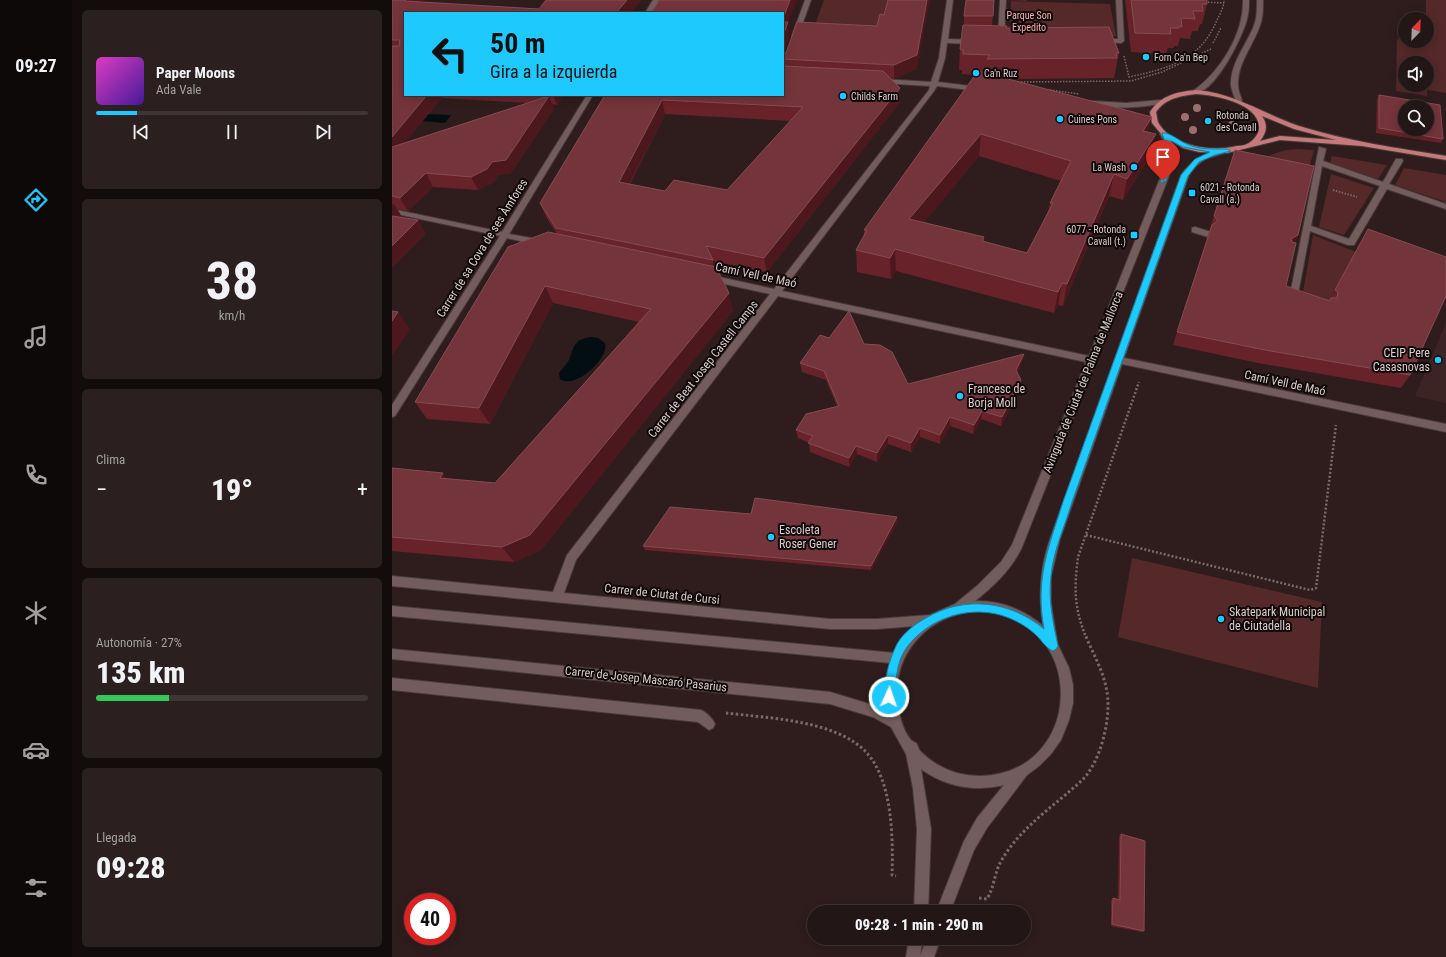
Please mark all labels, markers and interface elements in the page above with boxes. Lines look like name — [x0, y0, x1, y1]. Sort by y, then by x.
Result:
park label: Parque Son Expedito — [1006, 10, 1052, 33]
north arrow — [1398, 12, 1434, 48]
map controls — [1398, 12, 1434, 136]
text: 50 m — [490, 27, 546, 60]
icon: left — [424, 28, 476, 80]
marker: Forn Ca'n Bep — [1141, 52, 1151, 62]
place label: Forn Ca'n Bep — [1154, 52, 1208, 63]
text: 09:27 — [15, 55, 57, 76]
button: sound — [1398, 56, 1434, 92]
text: Gira a la izquierda — [490, 61, 617, 82]
text: Paper Moons — [156, 64, 235, 82]
marker: Ca'n Ruz — [971, 68, 981, 78]
place label: Ca'n Ruz — [984, 68, 1017, 79]
text: Ada Vale — [156, 82, 201, 97]
marker: Childs Farm — [838, 91, 848, 101]
place label: Childs Farm — [851, 91, 898, 102]
button: search — [1398, 100, 1434, 136]
place label: Rotonda des Cavall — [1216, 110, 1256, 133]
marker: Cuines Pons — [1055, 114, 1065, 124]
place label: Cuines Pons — [1068, 114, 1118, 125]
marker: Rotonda des Cavall — [1203, 116, 1213, 126]
icon: previous — [130, 121, 152, 143]
icon: pause — [221, 121, 243, 143]
icon: next — [312, 121, 334, 143]
pin — [1146, 140, 1180, 181]
icon: arrive — [1152, 146, 1174, 168]
place label: La Wash — [1093, 162, 1126, 173]
marker: La Wash — [1129, 162, 1139, 172]
street label: Carrer de sa Cova de ses Àmfores — [433, 176, 530, 320]
place label: 6021 - Rotonda Cavall (a.) — [1200, 182, 1260, 206]
icon: directions — [22, 186, 50, 214]
marker: 6021 - Rotonda Cavall (a.) — [1187, 188, 1197, 198]
place label: 6077 - Rotonda Cavall (t.) — [1066, 224, 1126, 248]
marker: 6077 - Rotonda Cavall (t.) — [1129, 230, 1139, 240]
text: 38 — [206, 251, 258, 312]
street label: Camí Vell de Maó — [714, 260, 798, 290]
street label: Avinguda de Ciutat de Palma de Mallorca — [1040, 289, 1126, 475]
street label: Carrer de Beat Josep Castell Camps — [645, 298, 761, 440]
text: km/h — [219, 308, 245, 323]
icon: music — [22, 323, 50, 351]
place label: CEIP Pere Casasnovas — [1373, 346, 1430, 374]
marker: CEIP Pere Casasnovas — [1433, 355, 1443, 365]
street label: Camí Vell de Maó — [1243, 368, 1327, 398]
place label: Francesc de Borja Moll — [968, 382, 1025, 410]
marker: Francesc de Borja Moll — [955, 391, 965, 401]
text: Clima — [96, 452, 125, 467]
icon: phone — [22, 461, 50, 489]
text: 19° — [211, 472, 253, 507]
text: − — [96, 477, 107, 502]
text: + — [357, 477, 368, 502]
place label: Escoleta Roser Gener — [779, 523, 837, 551]
marker: Escoleta Roser Gener — [766, 532, 776, 542]
street label: Carrer de Ciutat de Cursi — [604, 581, 720, 607]
icon: climate — [22, 599, 50, 627]
place label: Skatepark Municipal de Ciutadella — [1229, 605, 1325, 633]
marker: Skatepark Municipal de Ciutadella — [1216, 614, 1226, 624]
text: Autonomía · 27% — [96, 635, 182, 650]
text: 135 km — [96, 655, 185, 690]
street label: Carrer de Josep Mascaró Pasarius — [564, 664, 728, 694]
position arrow — [868, 676, 910, 718]
icon: car — [22, 736, 50, 764]
text: Llegada — [96, 830, 137, 845]
text: 09:28 — [96, 850, 165, 885]
icon: filters — [22, 874, 50, 902]
speed limit sign: 40 — [404, 893, 456, 945]
text: 09:28 · 1 min · 290 m — [855, 916, 983, 934]

